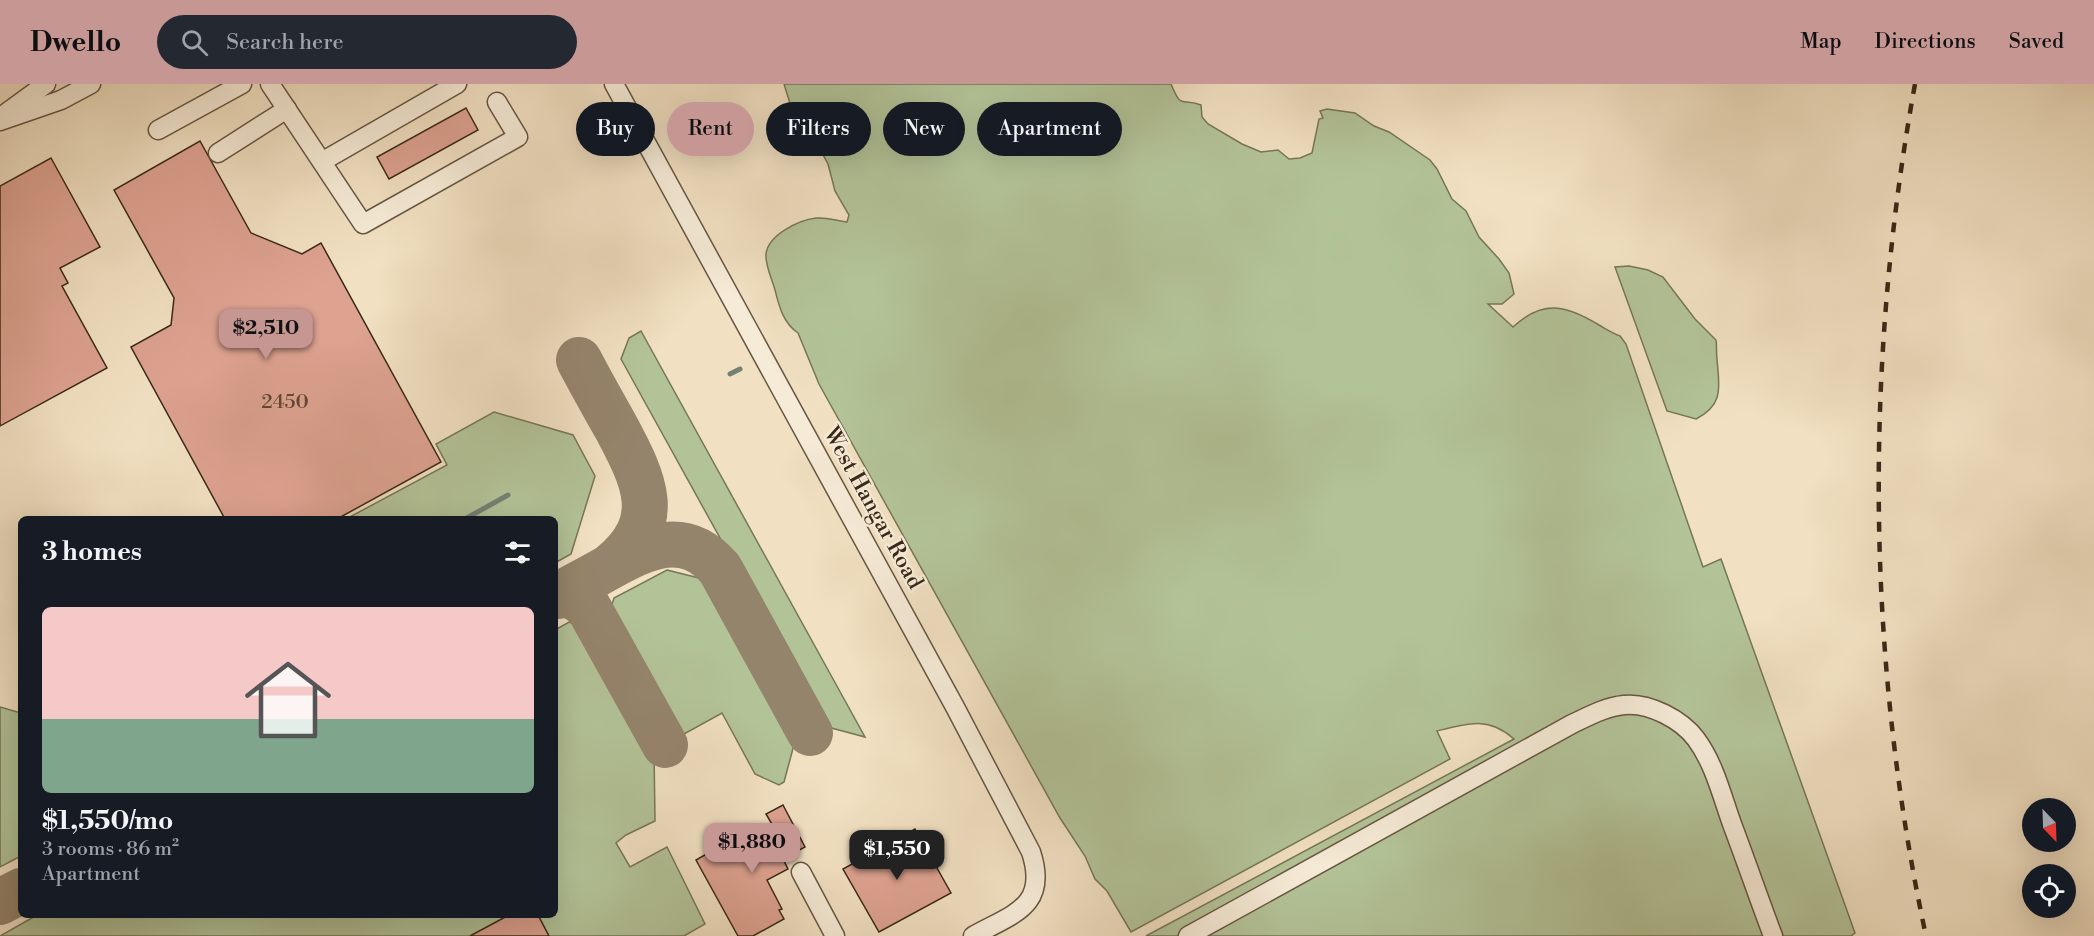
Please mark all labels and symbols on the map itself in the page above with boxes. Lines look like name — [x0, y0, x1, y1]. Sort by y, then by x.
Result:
pin: $2,510 — [217, 309, 315, 360]
house number: 2450 — [261, 390, 309, 415]
street label: West Hangar Road — [817, 421, 929, 594]
north arrow — [2022, 798, 2076, 852]
pin: $1,880 — [703, 823, 801, 874]
pin: $1,550 — [848, 830, 946, 881]

